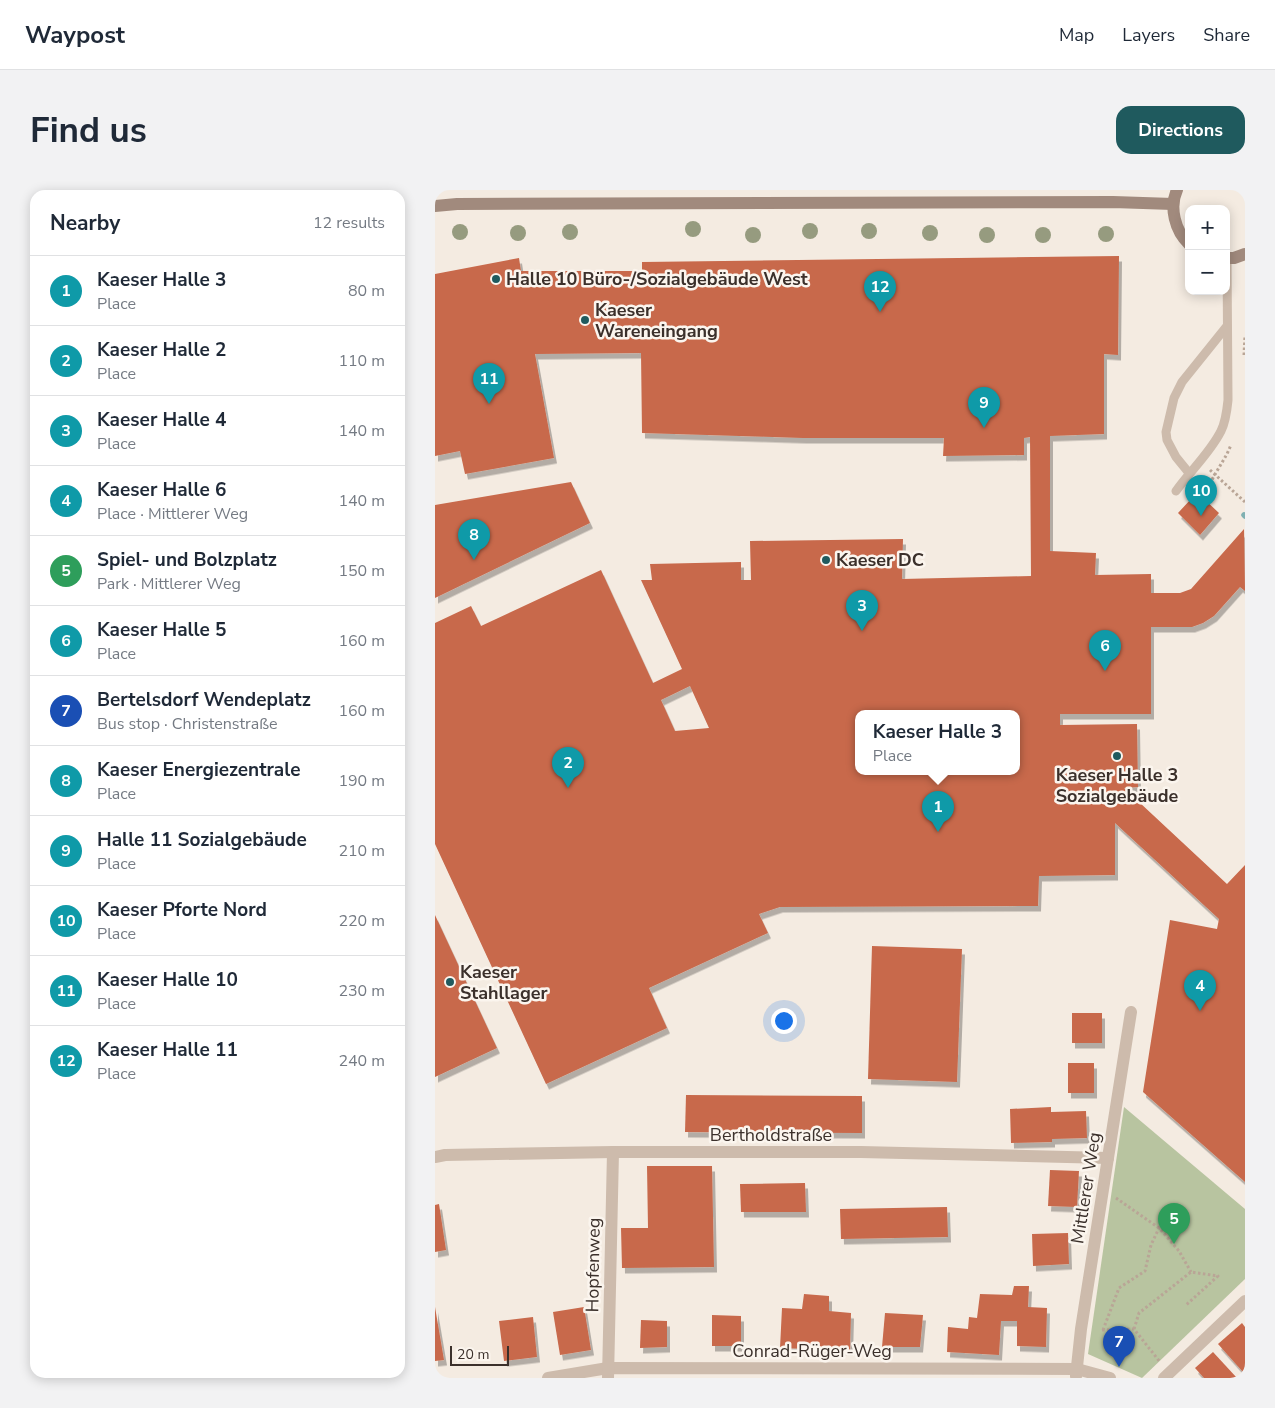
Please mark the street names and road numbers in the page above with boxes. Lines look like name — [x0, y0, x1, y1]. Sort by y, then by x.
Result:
street label: Bertholdstraße — [710, 1123, 832, 1147]
street label: Mittlerer Weg — [1065, 1131, 1107, 1245]
street label: Hopfenweg — [580, 1217, 606, 1313]
street label: Conrad-Rüger-Weg — [732, 1339, 892, 1363]

